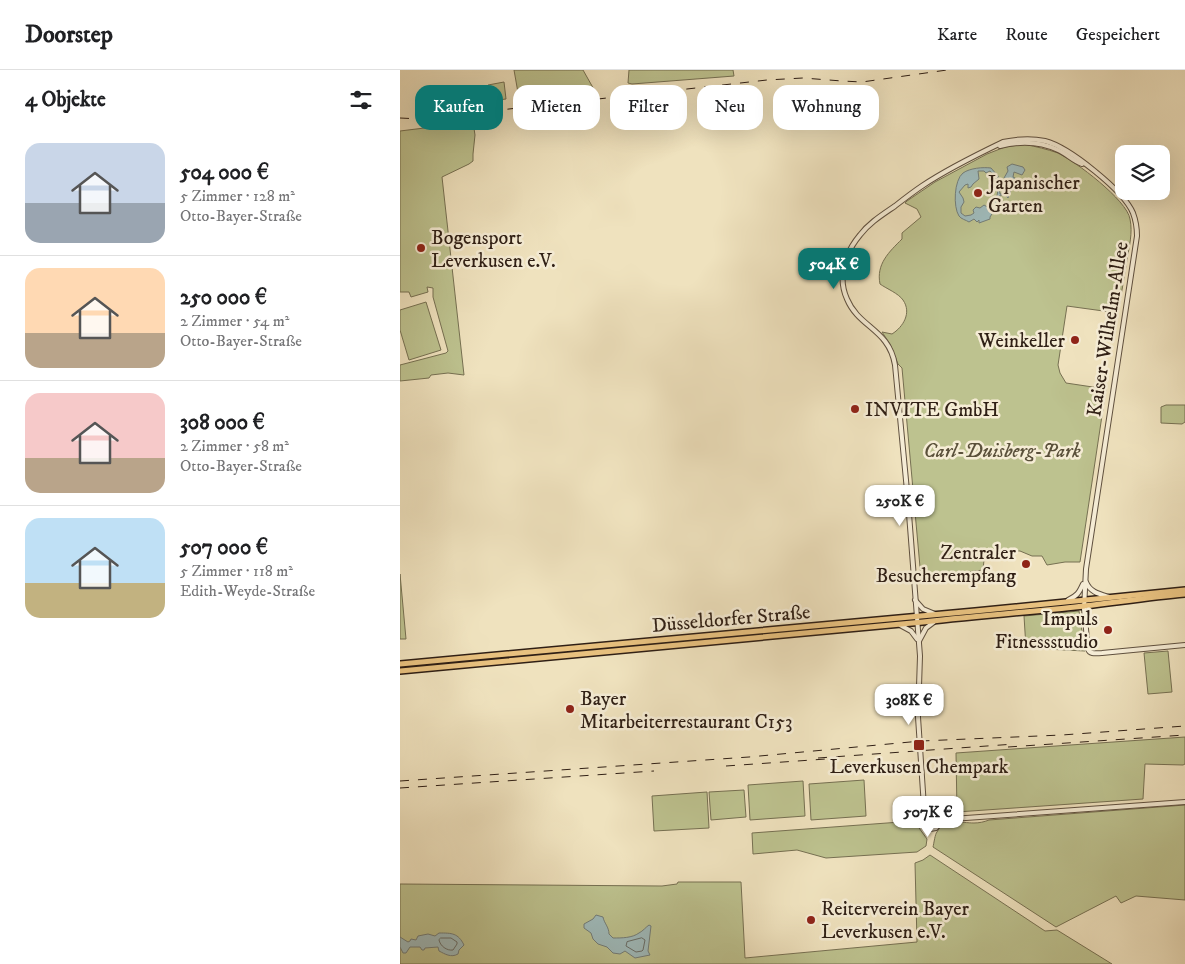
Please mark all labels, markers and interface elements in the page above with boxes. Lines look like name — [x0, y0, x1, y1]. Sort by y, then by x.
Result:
text: Doorstep — [25, 20, 113, 50]
text: Karte — [937, 24, 977, 46]
text: Route — [1005, 24, 1048, 46]
text: Gespeichert — [1076, 24, 1160, 46]
chip: Kaufen — [415, 85, 503, 130]
chip: Mieten — [513, 85, 600, 130]
chip: Filter — [610, 85, 687, 130]
chip: Neu — [697, 85, 763, 130]
chip: Wohnung — [773, 85, 879, 130]
icon: filters — [347, 86, 375, 114]
text: 4 Objekte — [25, 87, 106, 113]
map controls — [1115, 145, 1170, 200]
button: layers — [1115, 145, 1170, 200]
text: 504 000 € — [180, 160, 269, 186]
icon: home — [65, 163, 125, 223]
place label: Japanischer Garten — [986, 171, 1080, 219]
text: 5 Zimmer · 128 m² — [180, 186, 295, 206]
marker: Japanischer Garten — [972, 187, 984, 199]
text: Otto-Bayer-Straße — [180, 206, 302, 226]
place label: Bogensport Leverkusen e.V. — [431, 226, 556, 274]
street label: Kaiser-Wilhelm-Allee — [1082, 240, 1135, 418]
marker: Bogensport Leverkusen e.V. — [415, 242, 427, 254]
pin: 504K € — [793, 248, 875, 290]
text: 504K € — [809, 254, 859, 274]
text: 250 000 € — [180, 285, 267, 311]
icon: home — [65, 288, 125, 348]
text: 2 Zimmer · 54 m² — [180, 311, 289, 331]
place label: Weinkeller — [977, 329, 1066, 354]
text: Otto-Bayer-Straße — [180, 331, 302, 351]
marker: Weinkeller — [1069, 334, 1081, 346]
place label: INVITE GmbH — [865, 398, 999, 423]
marker: INVITE GmbH — [849, 403, 861, 415]
text: 308 000 € — [180, 410, 265, 436]
icon: home — [65, 413, 125, 473]
text: 2 Zimmer · 58 m² — [180, 436, 289, 456]
park label: Carl-Duisberg-Park — [923, 439, 1081, 464]
text: Otto-Bayer-Straße — [180, 456, 302, 476]
pin: 250K € — [859, 484, 941, 527]
text: 250K € — [876, 491, 924, 511]
text: 507 000 € — [180, 535, 268, 561]
icon: home — [65, 538, 125, 598]
place label: Zentraler Besucherempfang — [876, 541, 1017, 589]
marker: Zentraler Besucherempfang — [1020, 558, 1032, 570]
text: 5 Zimmer · 118 m² — [180, 561, 293, 581]
text: Edith-Weyde-Straße — [180, 581, 315, 601]
street label: Düsseldorfer Straße — [651, 600, 811, 639]
place label: Impuls Fitnessstudio — [995, 607, 1098, 655]
marker: Impuls Fitnessstudio — [1102, 624, 1114, 636]
pin: 308K € — [868, 684, 950, 726]
place label: Bayer Mitarbeiterrestaurant C153 — [580, 687, 792, 735]
text: 308K € — [886, 690, 932, 710]
marker: Bayer Mitarbeiterrestaurant C153 — [564, 703, 576, 715]
marker: Leverkusen Chempark — [912, 738, 926, 752]
place label: Leverkusen Chempark — [829, 755, 1009, 780]
pin: 507K € — [887, 796, 969, 838]
text: 507K € — [903, 802, 953, 822]
place label: Reiterverein Bayer Leverkusen e.V. — [821, 897, 969, 945]
marker: Reiterverein Bayer Leverkusen e.V. — [805, 914, 817, 926]

